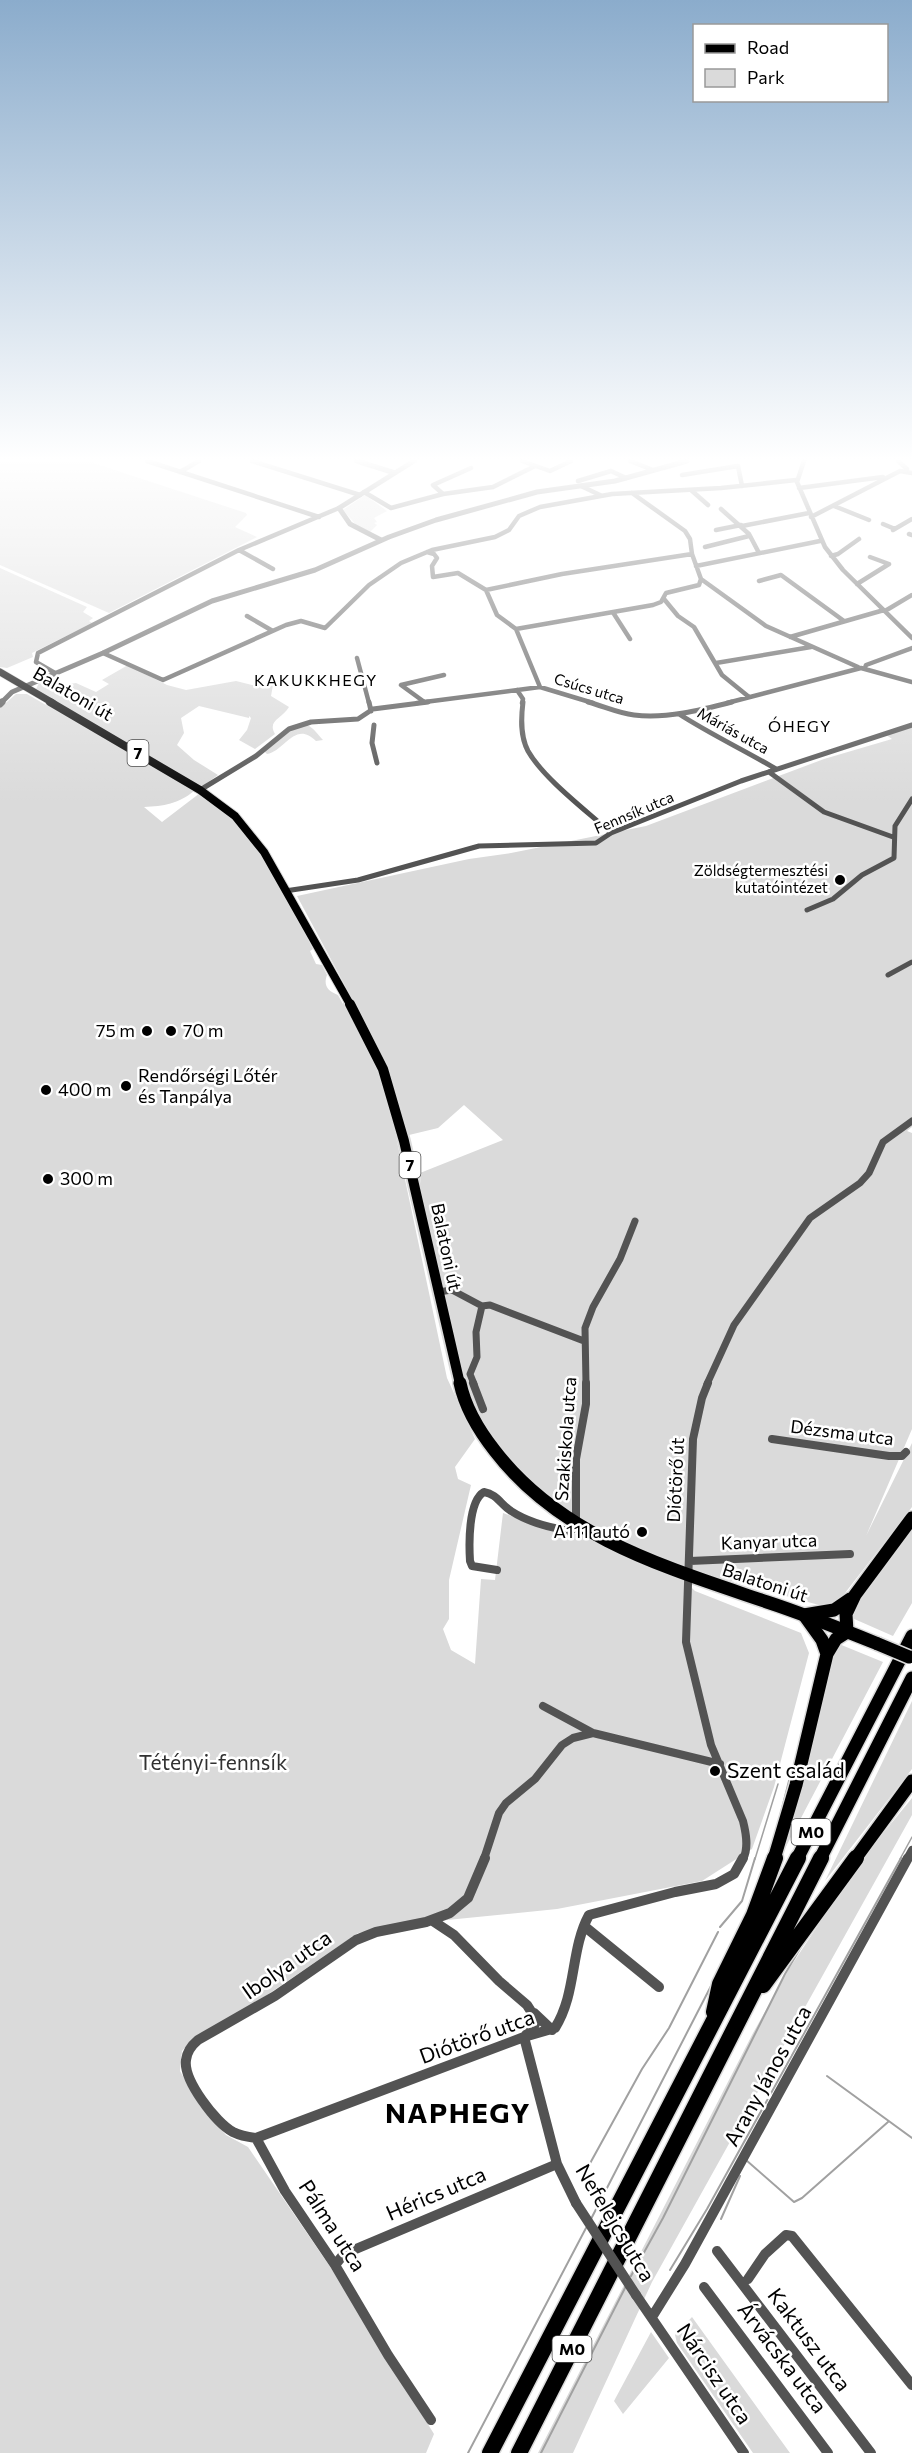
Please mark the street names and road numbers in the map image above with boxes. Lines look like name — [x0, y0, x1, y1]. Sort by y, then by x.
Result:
street label: Balatoni út — [30, 661, 117, 725]
street label: Csúcs utca — [552, 669, 626, 707]
street label: Máriás utca — [695, 703, 772, 757]
road number: 7 — [128, 740, 148, 766]
street label: Fennsík utca — [591, 787, 676, 837]
road number: 7 — [400, 1152, 420, 1178]
street label: Balatoni út — [427, 1201, 467, 1293]
street label: Szakiskola utca — [550, 1376, 580, 1502]
street label: Dézsma utca — [789, 1415, 895, 1449]
street label: Diótörő út — [662, 1437, 688, 1523]
street label: Kanyar utca — [720, 1528, 818, 1554]
street label: Balatoni út — [720, 1558, 811, 1606]
road number: M0 — [792, 1819, 830, 1845]
street label: Ibolya utca — [237, 1924, 336, 2004]
street label: Arany János utca — [718, 2001, 816, 2150]
street label: Diótörő utca — [416, 2003, 537, 2068]
street label: Nefelejcs utca — [571, 2159, 661, 2286]
street label: Hérics utca — [382, 2160, 489, 2225]
street label: Pálma utca — [294, 2175, 372, 2276]
street label: Kaktusz utca — [763, 2283, 857, 2395]
street label: Árvácska utca — [733, 2297, 833, 2417]
street label: Nárcisz utca — [672, 2318, 758, 2428]
road number: M0 — [552, 2336, 592, 2362]

